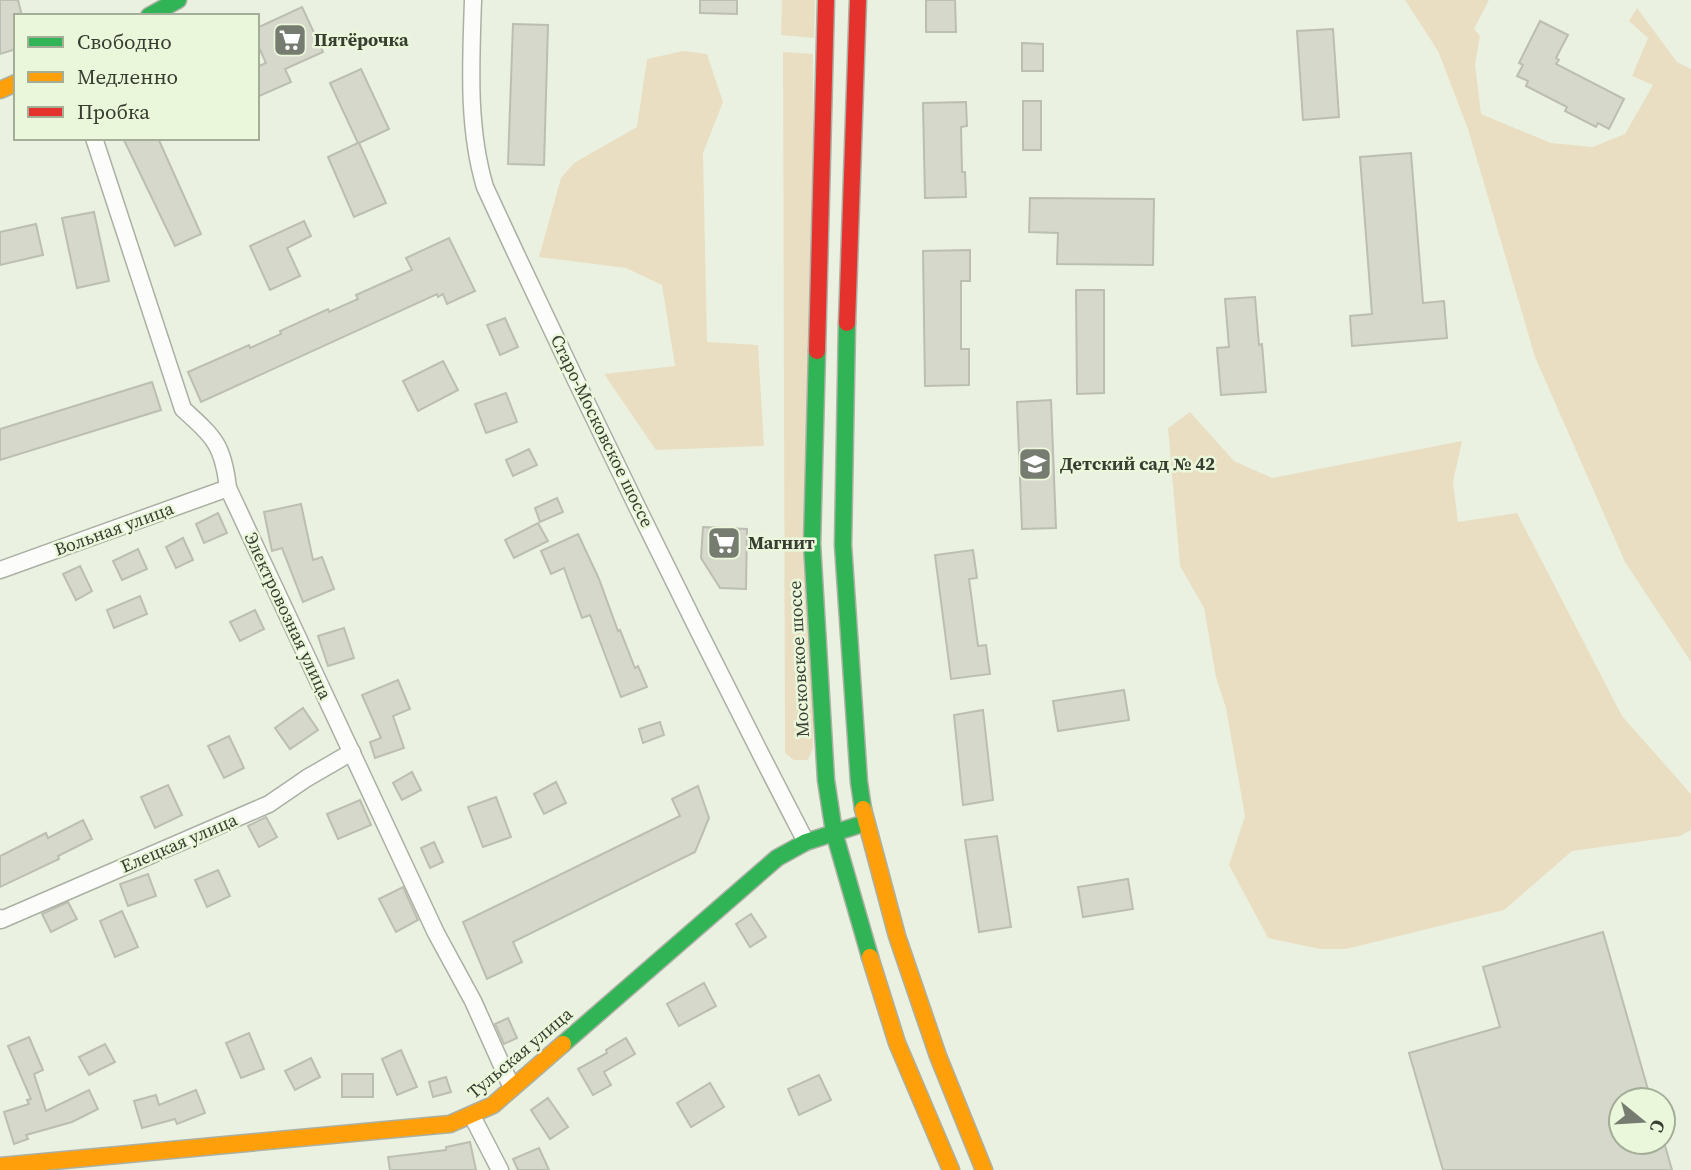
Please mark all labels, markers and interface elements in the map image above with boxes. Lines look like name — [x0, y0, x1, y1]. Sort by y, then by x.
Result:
legend — [14, 14, 259, 140]
supermarket icon: Пятёрочка — [271, 21, 309, 59]
text: Свободно — [77, 27, 172, 56]
place label: Пятёрочка — [314, 27, 409, 52]
text: Медленно — [77, 62, 178, 91]
text: Пробка — [77, 97, 150, 126]
street label: Старо-Московское шоссе — [545, 330, 660, 531]
school or university icon: Детский сад № 42 — [1016, 445, 1054, 483]
place label: Детский сад № 42 — [1060, 451, 1215, 476]
street label: Вольная улица — [51, 495, 178, 562]
supermarket icon: Магнит — [705, 524, 743, 562]
street label: Электровозная улица — [239, 528, 338, 704]
place label: Магнит — [748, 530, 815, 555]
street label: Московское шоссе — [782, 580, 815, 738]
street label: Елецкая улица — [117, 806, 242, 878]
street label: Тульская улица — [462, 1001, 578, 1104]
north arrow — [1607, 1086, 1677, 1156]
text: С — [1644, 1117, 1672, 1136]

